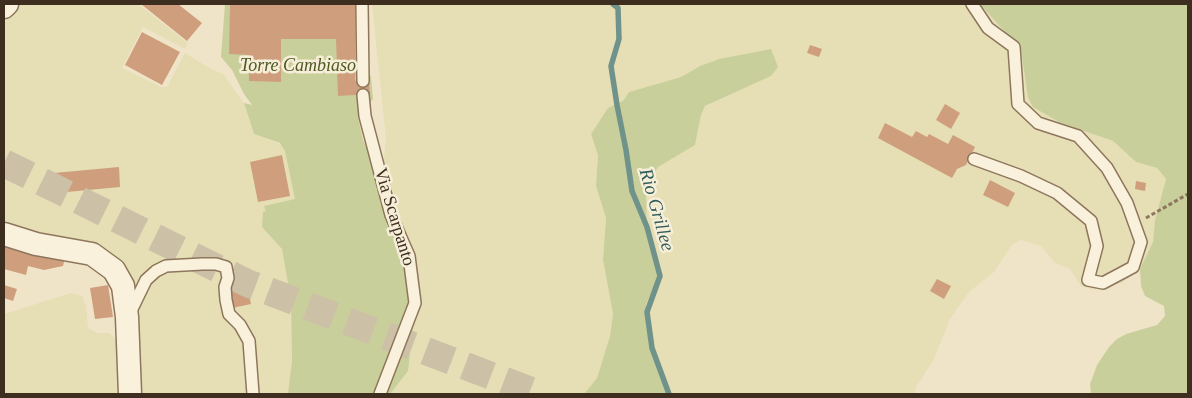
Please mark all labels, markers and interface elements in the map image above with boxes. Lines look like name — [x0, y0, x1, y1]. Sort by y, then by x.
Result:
park label: Torre Cambiaso — [240, 55, 356, 77]
street label: Via Scarpanto — [369, 165, 419, 269]
water label: Rio Grillee — [633, 166, 679, 254]

